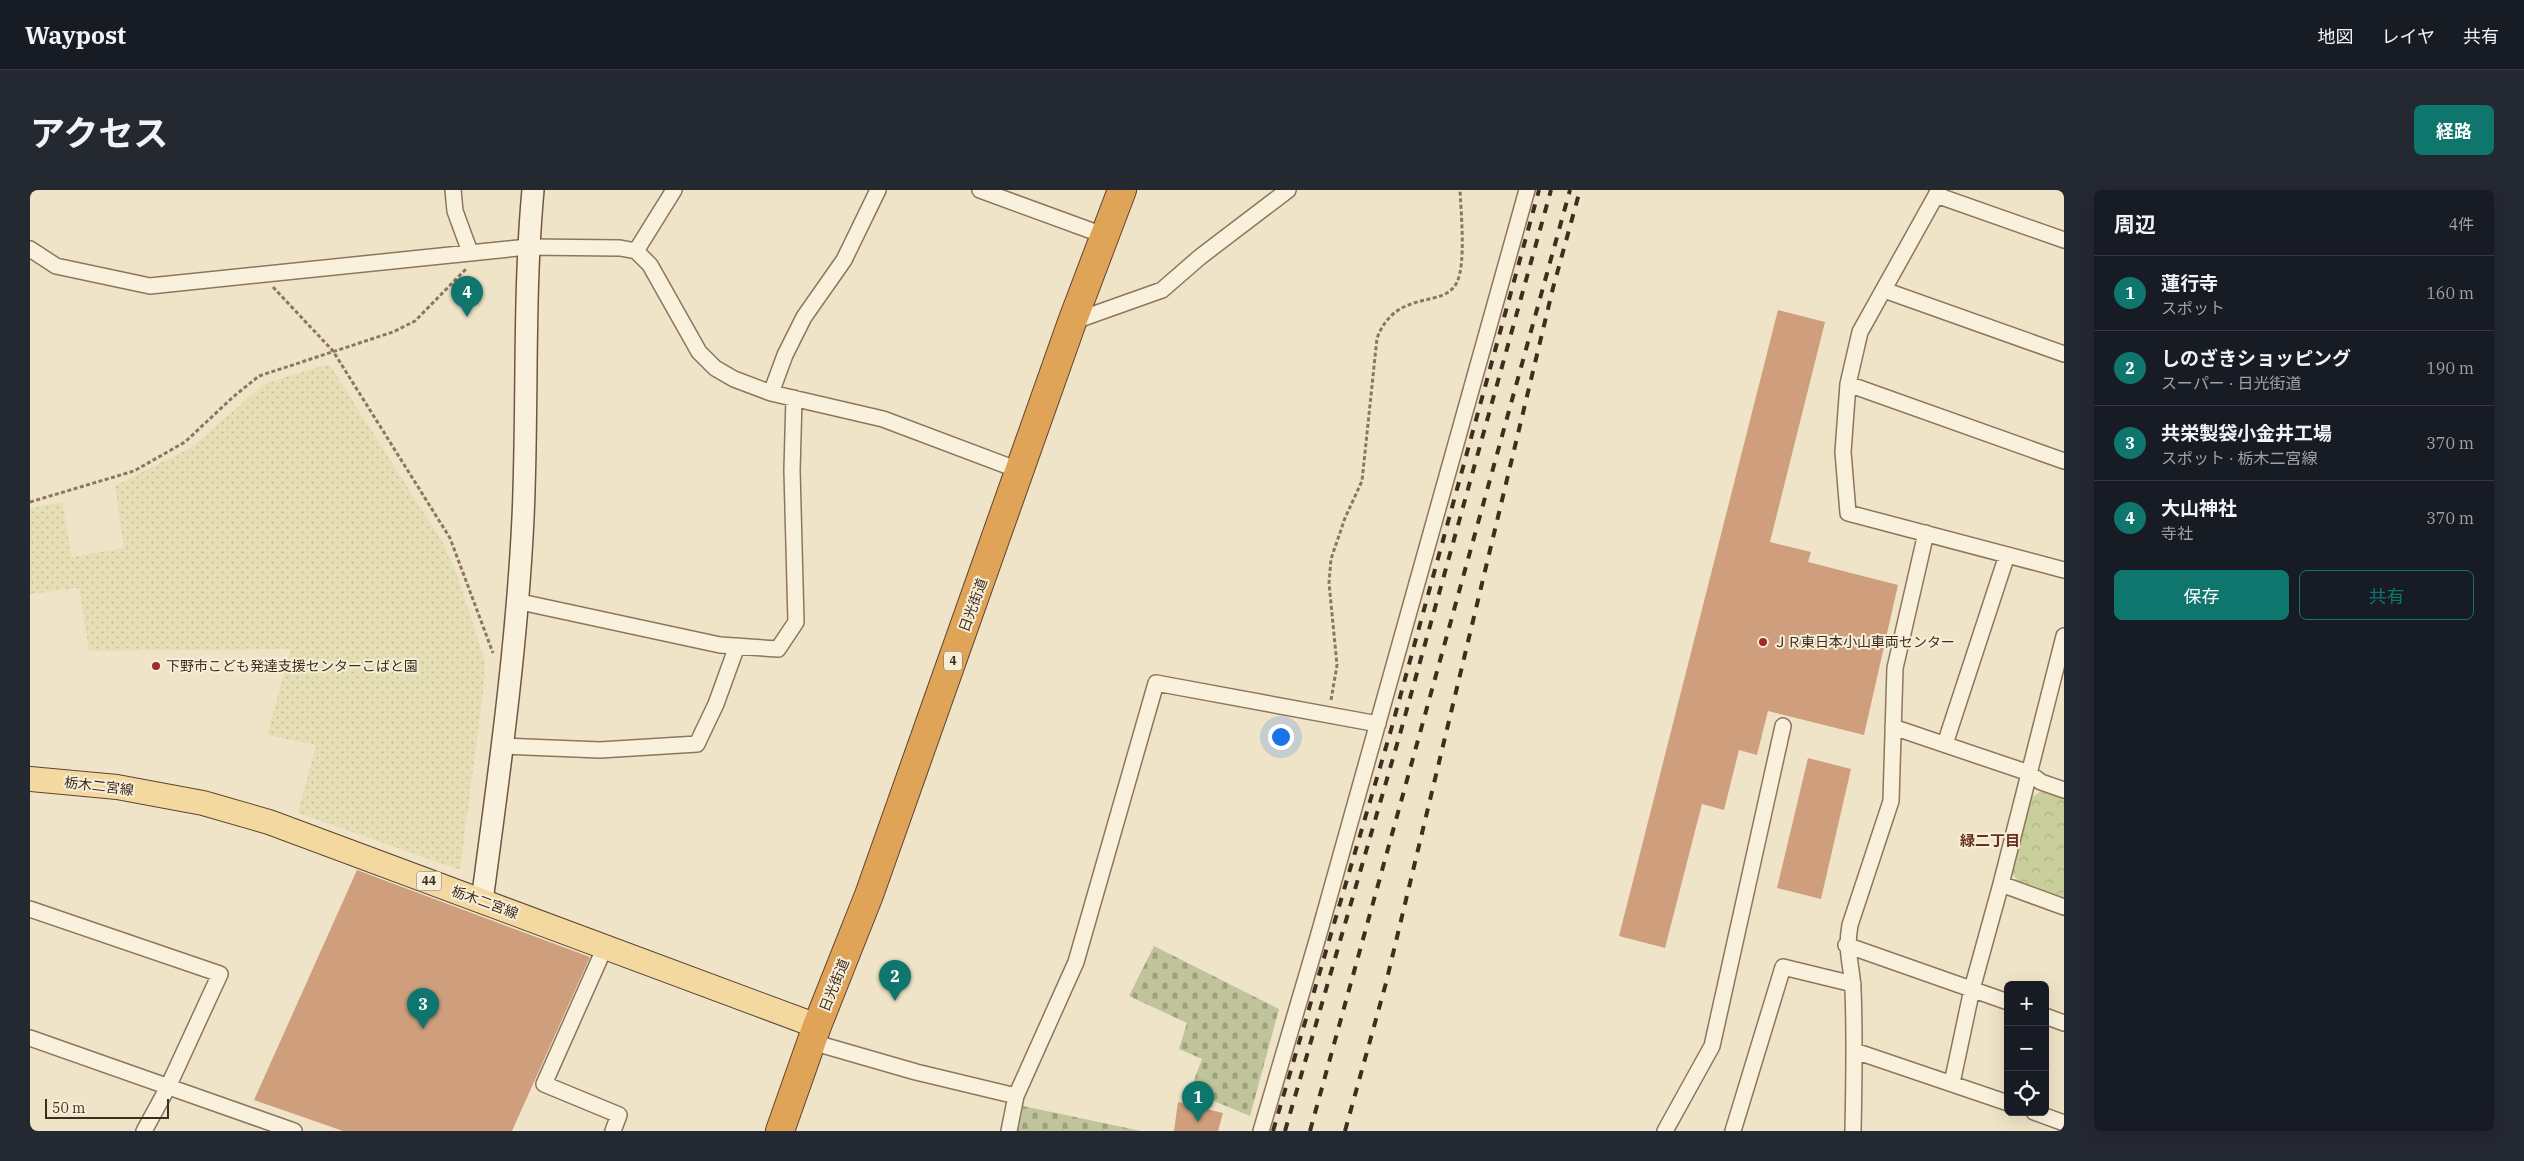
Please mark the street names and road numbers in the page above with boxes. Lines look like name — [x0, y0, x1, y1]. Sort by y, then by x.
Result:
street label: 日光街道 — [955, 576, 991, 634]
road number: 4 — [944, 652, 962, 671]
street label: 栃木二宮線 — [63, 773, 135, 799]
road number: 44 — [416, 871, 442, 890]
street label: 栃木二宮線 — [449, 882, 521, 922]
street label: 日光街道 — [815, 956, 853, 1014]

